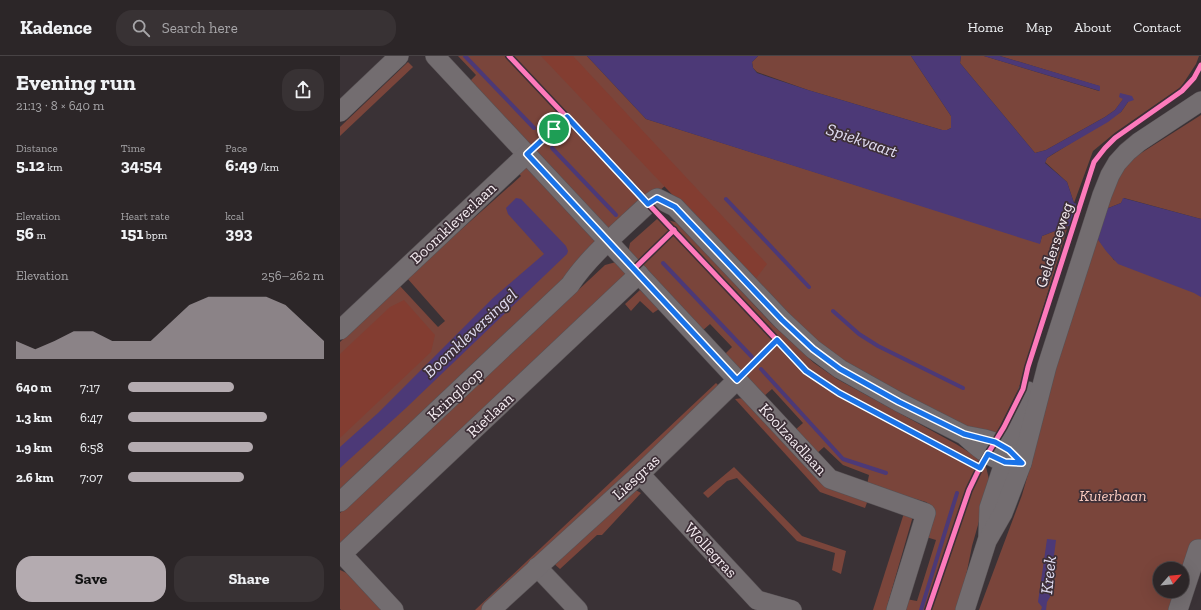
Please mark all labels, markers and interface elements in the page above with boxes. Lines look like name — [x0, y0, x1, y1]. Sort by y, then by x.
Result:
search box — [116, 10, 396, 46]
text: Kadence — [20, 16, 92, 39]
icon: search — [130, 17, 152, 39]
text: Search here — [162, 19, 238, 37]
text: Home — [968, 19, 1004, 36]
text: Map — [1026, 19, 1052, 36]
text: About — [1074, 19, 1111, 36]
text: Contact — [1133, 19, 1181, 36]
text: Evening run — [16, 69, 136, 96]
button: share — [282, 69, 324, 111]
text: 21:13 · 8 × 640 m — [16, 98, 104, 113]
pin — [537, 112, 571, 146]
icon: arrive — [543, 118, 565, 140]
water label: Spiekvaart — [824, 119, 900, 162]
text: Distance — [16, 142, 58, 155]
text: Time — [121, 142, 145, 155]
text: Pace — [225, 142, 247, 155]
text: 5.12 — [16, 155, 45, 175]
text: 34:54 — [121, 155, 162, 175]
text: 6:49 — [225, 155, 257, 175]
text: km — [45, 161, 62, 174]
text: /km — [257, 161, 279, 174]
street label: Boomkleverlaan — [406, 178, 501, 268]
street label: Gelderseweg — [1031, 200, 1077, 290]
text: Elevation — [16, 210, 60, 223]
text: Heart rate — [121, 210, 170, 223]
text: kcal — [225, 210, 244, 223]
text: 56 — [16, 223, 34, 243]
text: 151 — [121, 223, 143, 243]
text: 393 — [225, 223, 253, 243]
text: m — [34, 229, 46, 242]
text: bpm — [143, 229, 167, 242]
text: Elevation — [16, 268, 68, 283]
text: 256–262 m — [261, 268, 324, 283]
water label: Boomkleversingel — [419, 285, 521, 381]
street label: Kringloop — [423, 363, 487, 424]
text: 640 m — [16, 380, 52, 395]
text: 7:17 — [80, 380, 100, 395]
street label: Rietlaan — [463, 388, 518, 441]
street label: Koolzaadlaan — [755, 399, 832, 479]
text: 1.3 km — [16, 410, 52, 425]
text: 6:47 — [80, 410, 103, 425]
text: 1.9 km — [16, 440, 52, 455]
text: 6:58 — [80, 440, 103, 455]
street label: Liesgras — [608, 450, 664, 504]
text: 2.6 km — [16, 470, 54, 485]
text: 7:07 — [80, 470, 103, 485]
park label: Kuierbaan — [1079, 486, 1147, 505]
street label: Wollegras — [681, 518, 741, 582]
water label: Kreek — [1036, 554, 1060, 595]
button: Save — [16, 556, 166, 602]
button: Share — [174, 556, 324, 602]
north arrow — [1153, 562, 1189, 598]
map controls — [1153, 562, 1189, 598]

